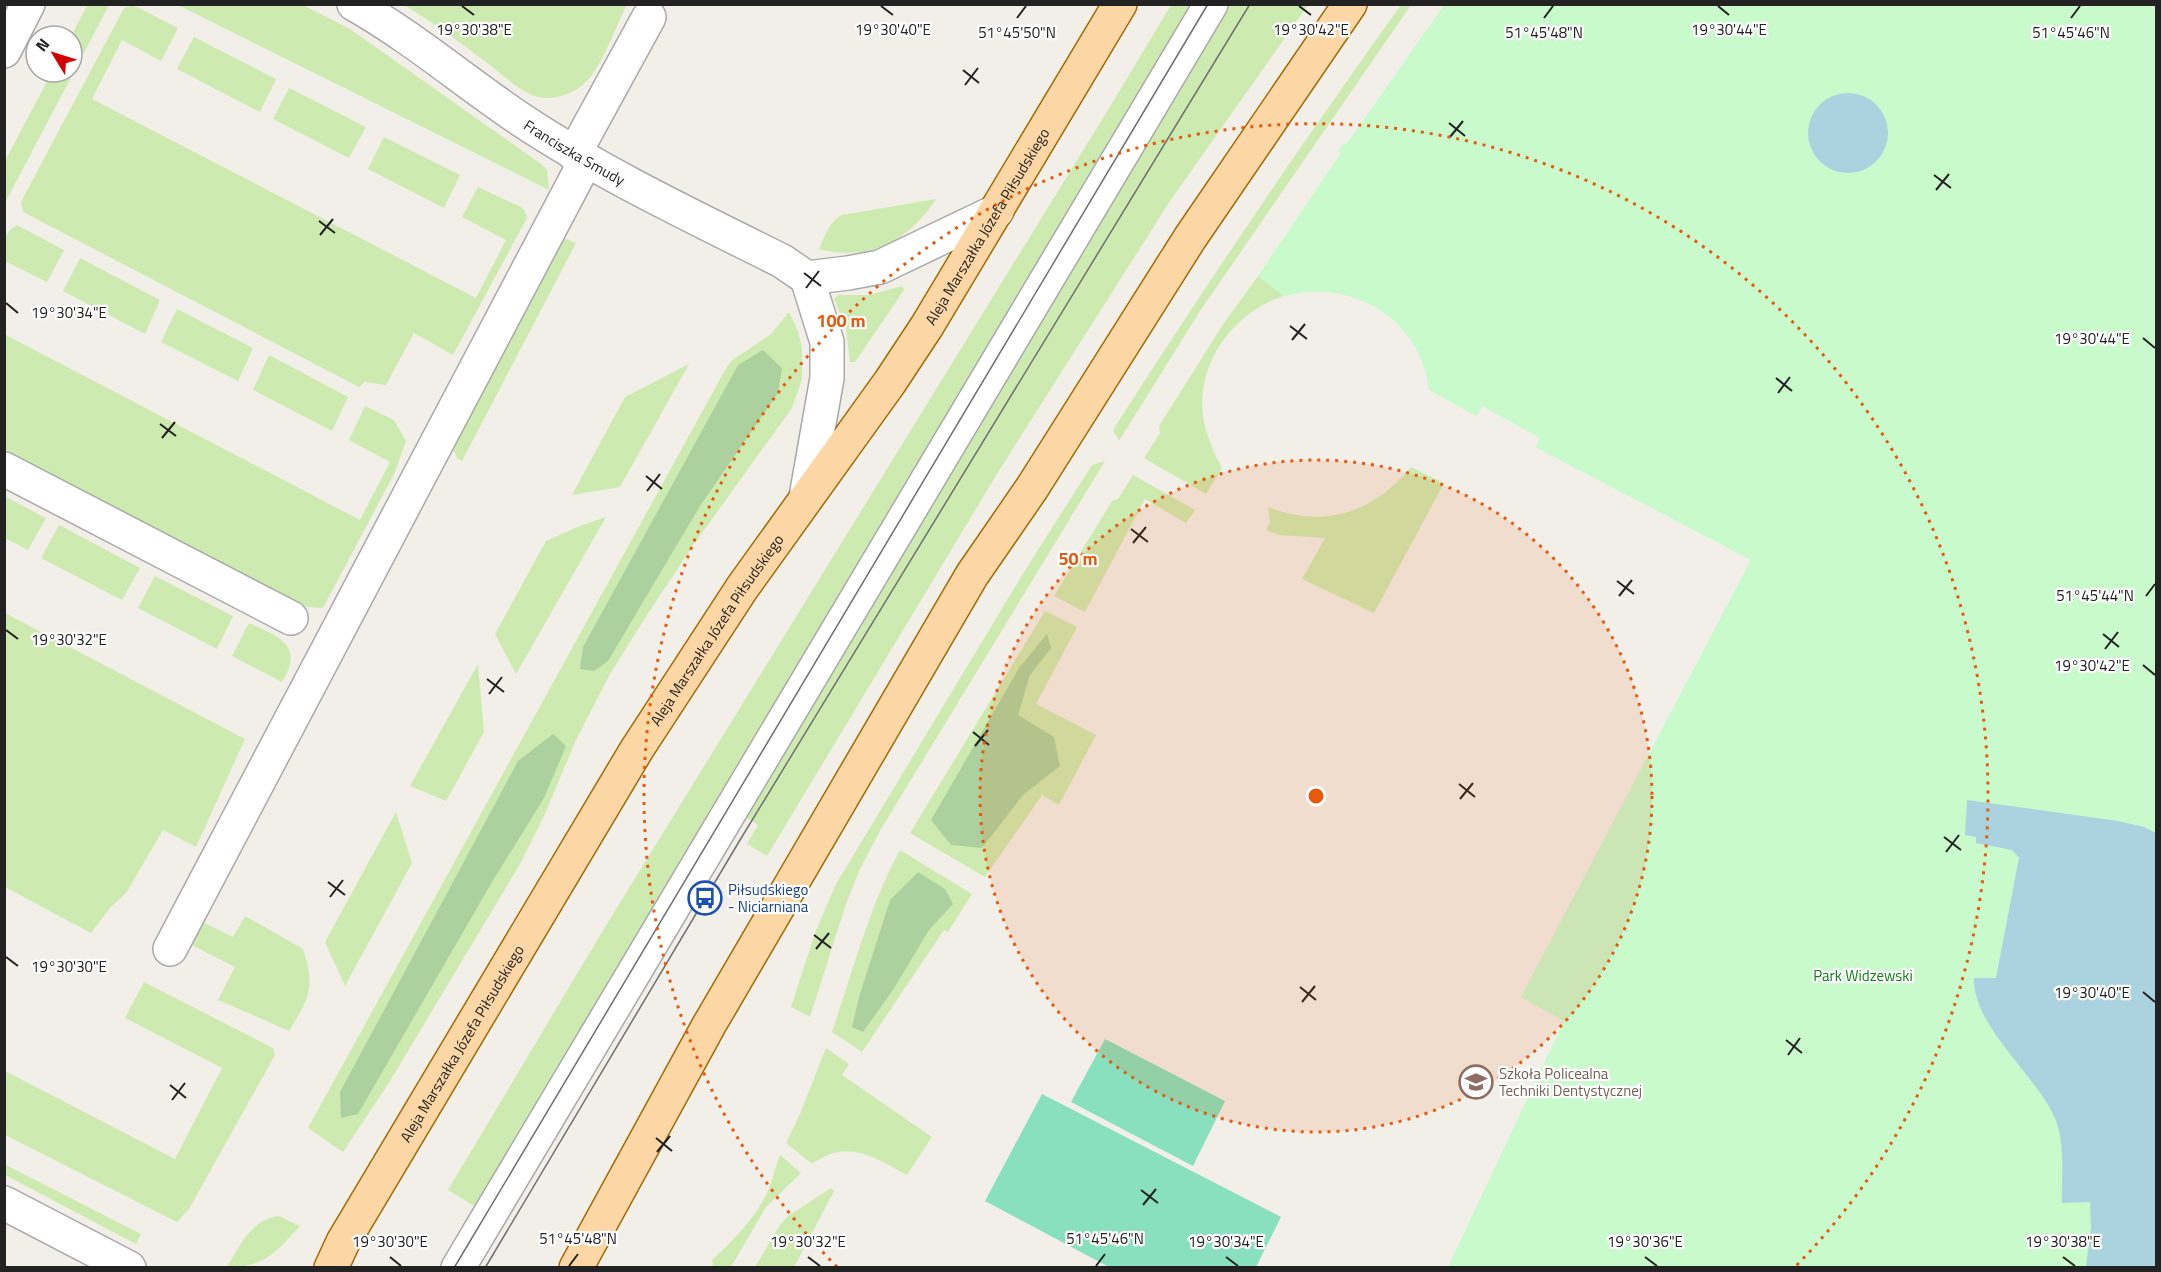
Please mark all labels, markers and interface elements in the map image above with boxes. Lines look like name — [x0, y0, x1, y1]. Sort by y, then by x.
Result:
text: 19°30'38"E — [436, 18, 512, 41]
text: 19°30'40"E — [855, 18, 931, 41]
text: 19°30'42"E — [1273, 18, 1349, 41]
text: 19°30'44"E — [1691, 18, 1767, 41]
text: 51°45'50"N — [978, 21, 1056, 44]
text: 51°45'48"N — [1505, 21, 1583, 44]
text: 51°45'46"N — [2032, 21, 2110, 44]
north arrow — [24, 24, 84, 84]
text: N — [29, 33, 55, 57]
street label: Franciszka Smudy — [520, 113, 629, 191]
street label: Aleja Marszałka Józefa Piłsudskiego — [919, 123, 1055, 329]
text: 19°30'34"E — [31, 301, 107, 324]
text: 100 m — [816, 307, 866, 334]
text: 19°30'44"E — [2054, 327, 2130, 350]
street label: Aleja Marszałka Józefa Piłsudskiego — [644, 529, 789, 730]
text: 50 m — [1058, 545, 1098, 572]
text: 51°45'44"N — [2056, 584, 2134, 607]
text: 19°30'32"E — [31, 628, 107, 651]
text: 19°30'42"E — [2054, 654, 2130, 677]
centre of rings — [1306, 786, 1326, 806]
place label: Piłsudskiego - Niciarniana — [728, 878, 809, 918]
bus stop icon: Piłsudskiego - Niciarniana — [687, 880, 723, 916]
street label: Aleja Marszałka Józefa Piłsudskiego — [394, 940, 529, 1146]
text: 19°30'30"E — [31, 955, 107, 978]
park label: Park Widzewski — [1813, 964, 1913, 987]
text: 19°30'40"E — [2054, 981, 2130, 1004]
place label: Szkoła Policealna Techniki Dentystycznej — [1499, 1062, 1642, 1102]
school or university icon: Szkoła Policealna Techniki Dentystycznej — [1458, 1064, 1494, 1100]
text: 51°45'48"N — [539, 1227, 617, 1250]
text: 51°45'46"N — [1066, 1227, 1144, 1250]
text: 19°30'30"E — [352, 1230, 428, 1253]
text: 19°30'32"E — [770, 1230, 846, 1253]
text: 19°30'34"E — [1188, 1230, 1264, 1253]
text: 19°30'36"E — [1607, 1230, 1683, 1253]
text: 19°30'38"E — [2025, 1230, 2101, 1253]

